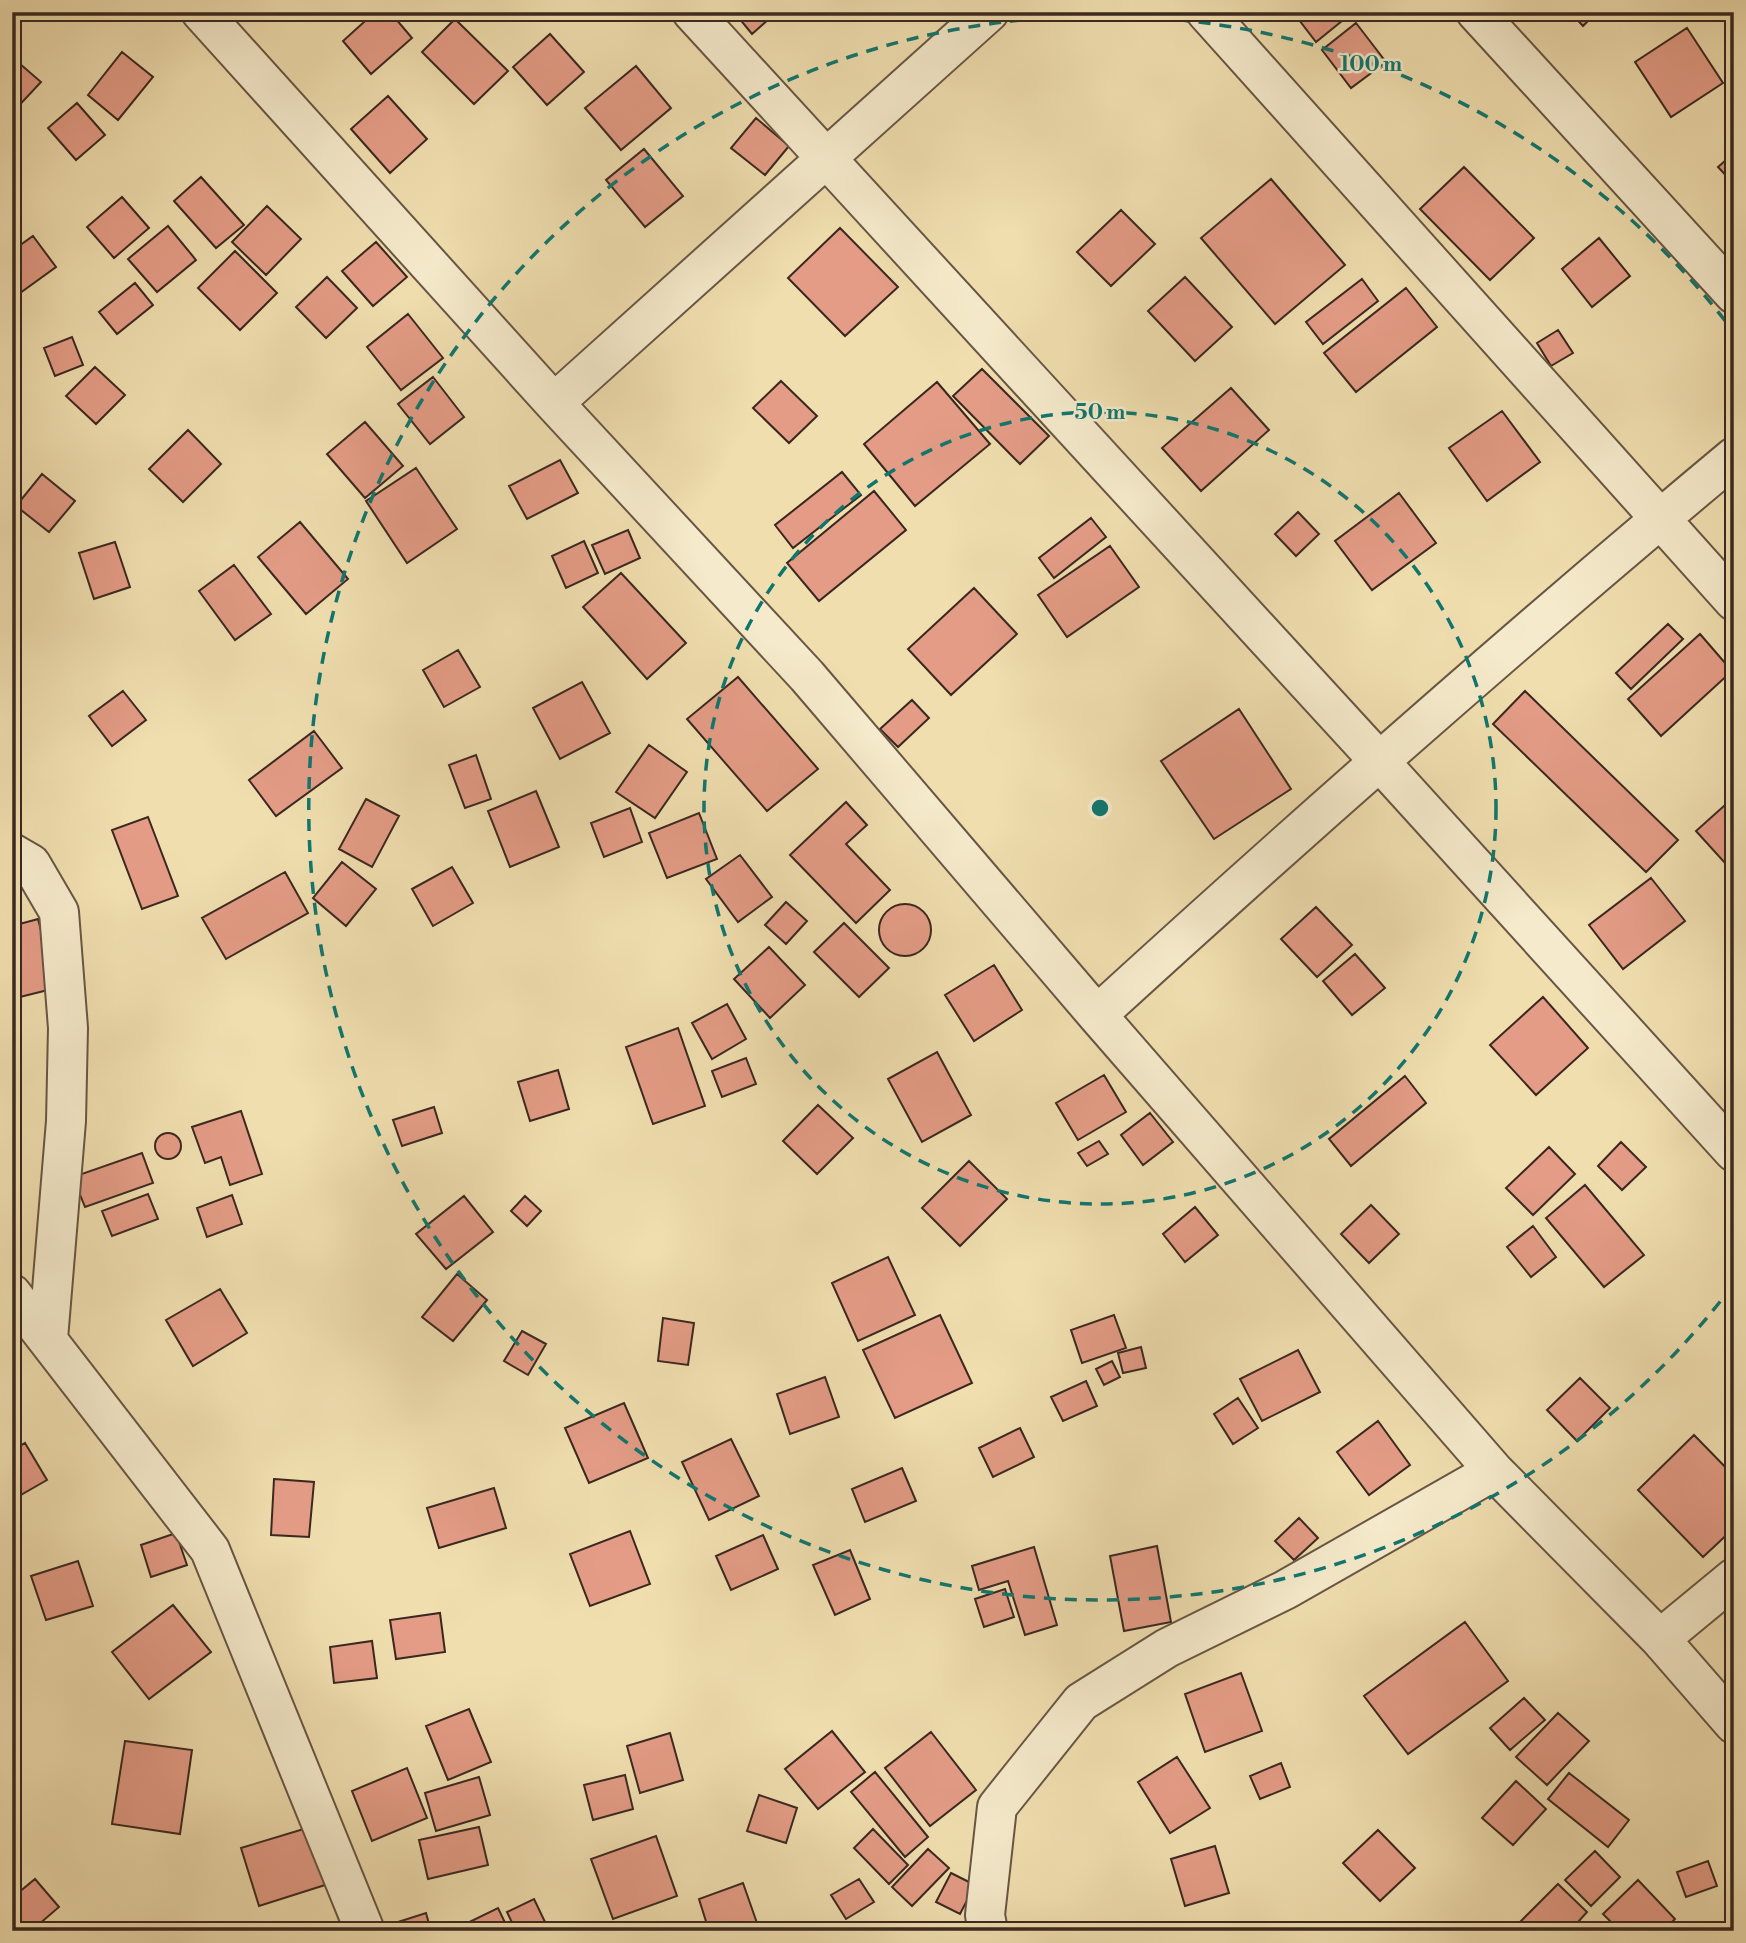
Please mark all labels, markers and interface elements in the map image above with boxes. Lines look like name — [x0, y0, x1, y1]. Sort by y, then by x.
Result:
text: 100 m — [1340, 52, 1402, 78]
text: 50 m — [1075, 400, 1125, 426]
centre of rings — [1088, 796, 1112, 820]

